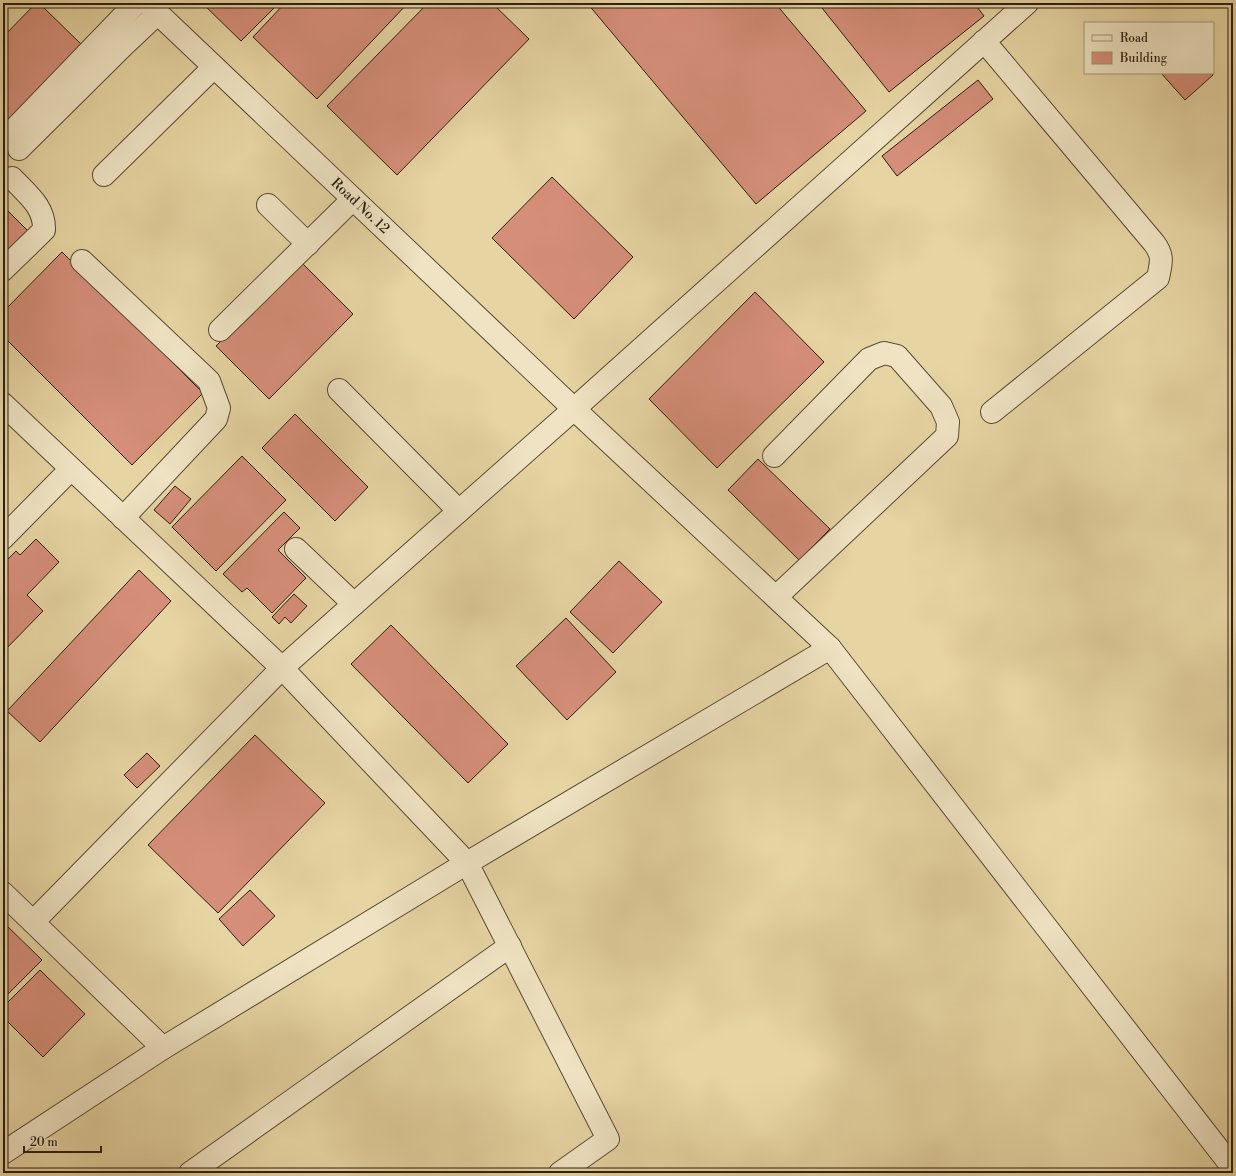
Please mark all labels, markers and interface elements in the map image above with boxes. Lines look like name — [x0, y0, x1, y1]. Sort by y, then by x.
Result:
legend — [1084, 22, 1214, 74]
text: Road — [1120, 31, 1148, 46]
text: Building — [1119, 51, 1168, 66]
street label: Road No. 12 — [327, 174, 393, 238]
scale bar — [24, 1128, 101, 1154]
text: 20 m — [30, 1135, 58, 1150]

